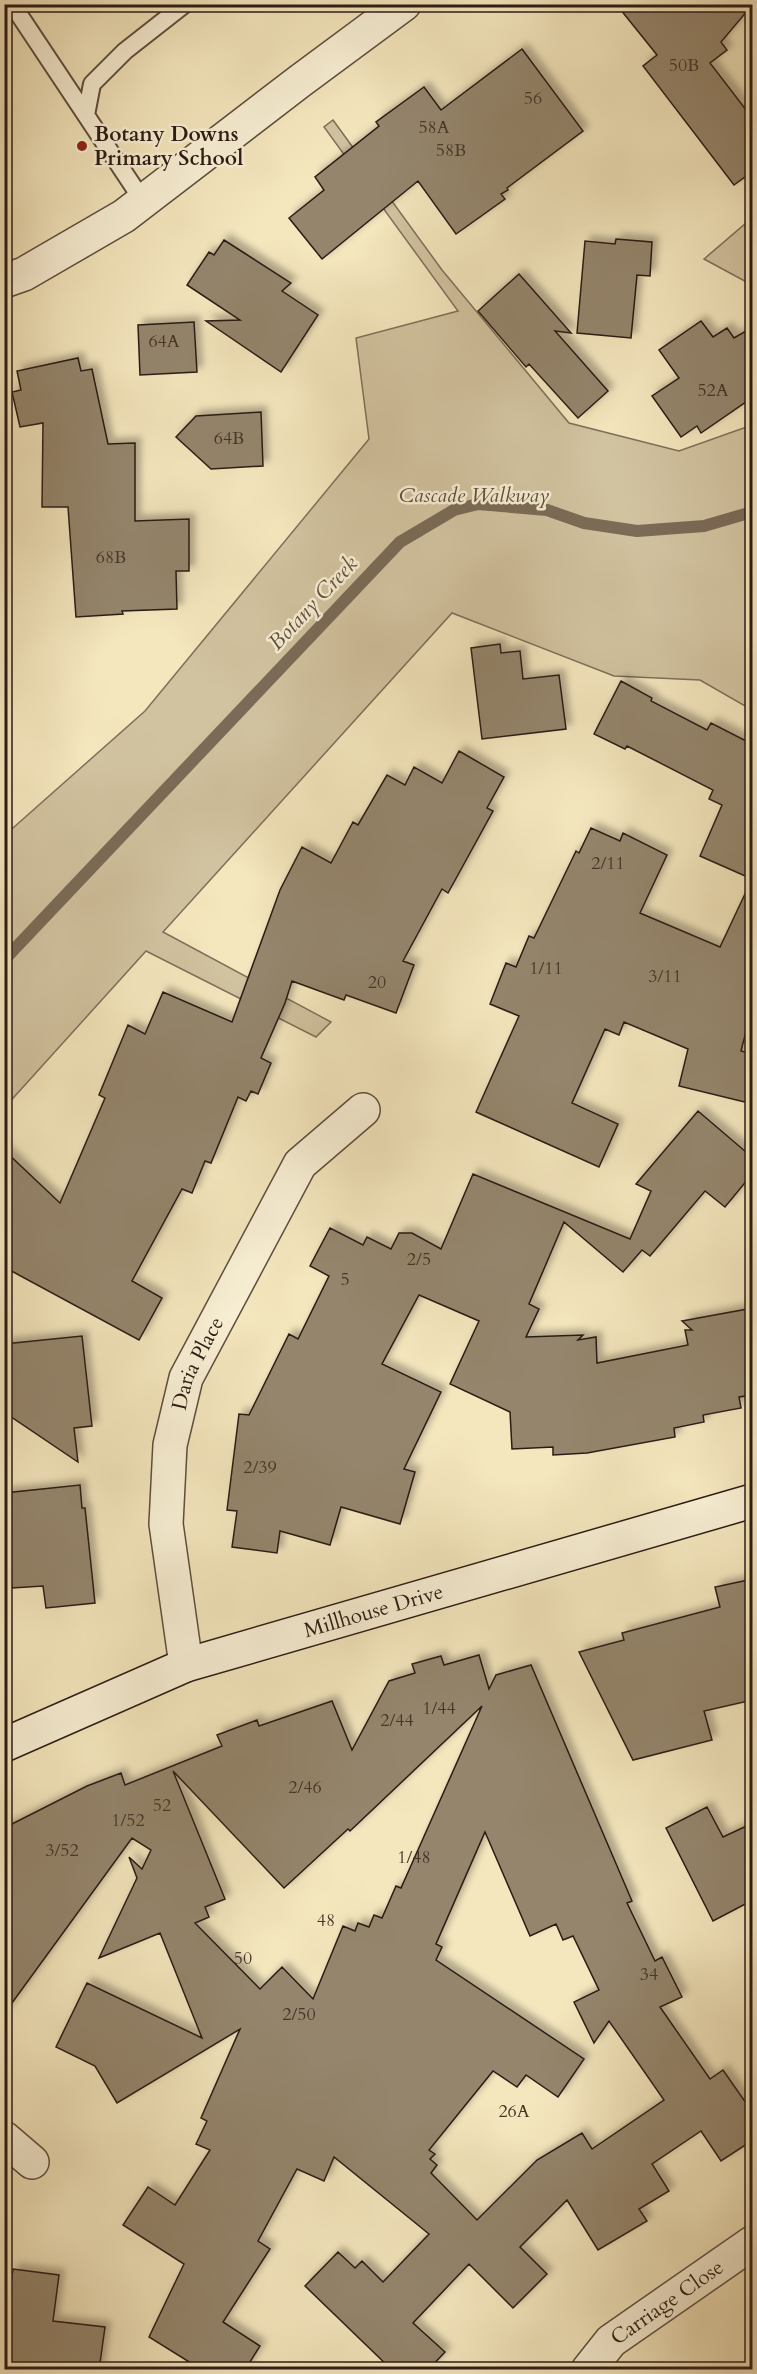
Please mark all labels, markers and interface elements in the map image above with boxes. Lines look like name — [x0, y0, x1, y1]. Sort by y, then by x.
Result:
house number: 50B — [669, 53, 699, 78]
house number: 56 — [524, 86, 542, 111]
house number: 58A — [418, 115, 450, 140]
place label: Botany Downs Primary School — [94, 120, 243, 173]
house number: 58B — [436, 138, 466, 163]
marker: Botany Downs Primary School — [75, 139, 89, 153]
house number: 64A — [148, 329, 180, 354]
house number: 52A — [697, 378, 729, 403]
house number: 64B — [214, 426, 244, 451]
park label: Cascade Walkway — [399, 481, 549, 510]
house number: 68B — [96, 545, 126, 570]
water label: Botany Creek — [261, 549, 365, 657]
house number: 2/11 — [591, 851, 625, 876]
house number: 1/11 — [529, 956, 563, 981]
house number: 3/11 — [648, 964, 682, 989]
house number: 20 — [368, 970, 386, 995]
house number: 2/5 — [407, 1247, 431, 1272]
house number: 5 — [340, 1267, 350, 1292]
street label: Daria Place — [164, 1311, 231, 1413]
house number: 2/39 — [243, 1455, 277, 1480]
street label: Millhouse Drive — [300, 1577, 447, 1645]
house number: 1/44 — [422, 1696, 456, 1721]
house number: 2/44 — [380, 1708, 414, 1733]
house number: 2/46 — [288, 1775, 322, 1800]
house number: 52 — [153, 1793, 171, 1818]
house number: 1/52 — [111, 1808, 145, 1833]
house number: 3/52 — [45, 1838, 79, 1863]
house number: 1/48 — [397, 1845, 431, 1870]
house number: 48 — [317, 1908, 335, 1933]
house number: 50 — [234, 1946, 252, 1971]
house number: 34 — [640, 1962, 658, 1987]
house number: 2/50 — [282, 2002, 316, 2027]
house number: 26A — [498, 2099, 530, 2124]
street label: Carriage Close — [604, 2253, 729, 2352]

